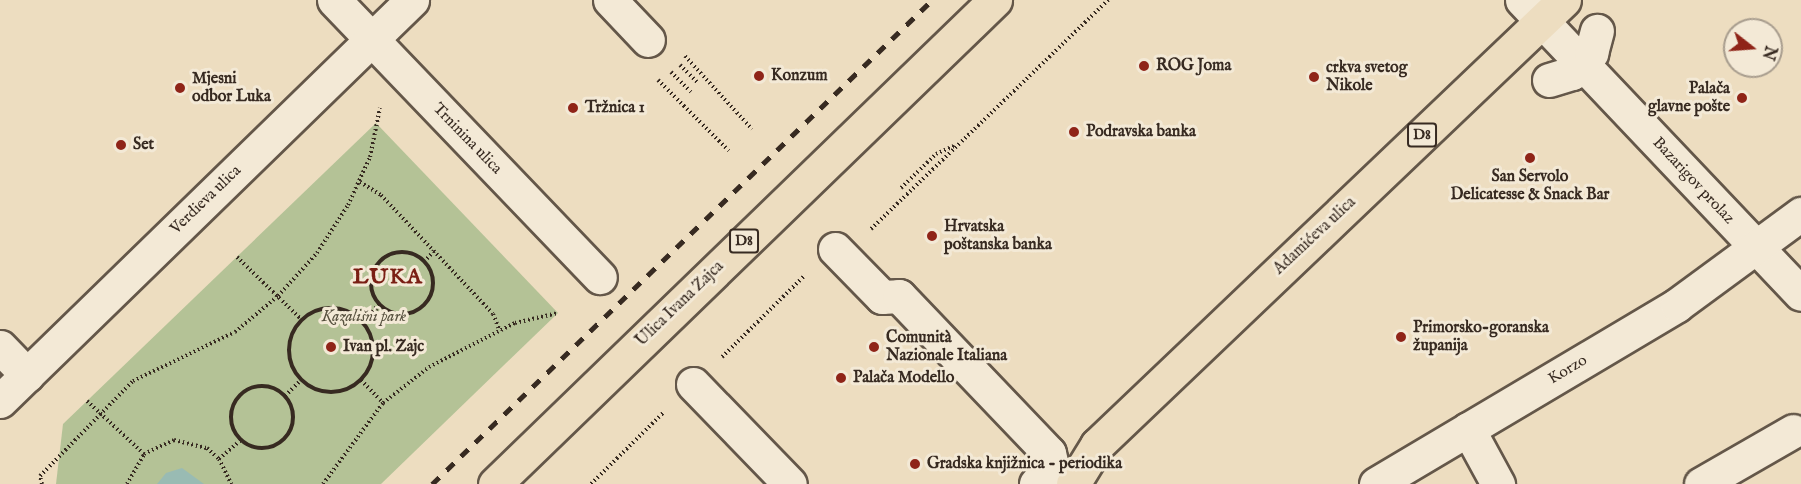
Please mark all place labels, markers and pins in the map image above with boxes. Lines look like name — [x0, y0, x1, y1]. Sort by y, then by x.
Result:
place label: ROG Joma — [1156, 56, 1231, 76]
place label: crkva svetog Nikole — [1326, 58, 1407, 96]
marker: ROG Joma — [1137, 59, 1151, 73]
place label: Konzum — [771, 66, 828, 86]
place label: Mjesni odbor Luka — [192, 69, 271, 107]
marker: Konzum — [752, 69, 766, 83]
marker: crkva svetog Nikole — [1307, 70, 1321, 84]
place label: Palača glavne pošte — [1648, 79, 1730, 117]
marker: Mjesni odbor Luka — [173, 81, 187, 95]
marker: Palača glavne pošte — [1735, 91, 1749, 105]
place label: Tržnica 1 — [585, 98, 645, 118]
marker: Tržnica 1 — [566, 101, 580, 115]
place label: Podravska banka — [1086, 122, 1196, 142]
marker: Podravska banka — [1067, 125, 1081, 139]
place label: Set — [133, 135, 154, 155]
marker: Set — [114, 138, 128, 152]
marker: San Servolo Delicatesse & Snack Bar — [1523, 151, 1537, 165]
place label: San Servolo Delicatesse & Snack Bar — [1451, 167, 1609, 205]
place label: Hrvatska poštanska banka — [944, 217, 1052, 255]
marker: Hrvatska poštanska banka — [925, 229, 939, 243]
place label: Primorsko-goranska županija — [1413, 318, 1549, 356]
place label: Comunità Nazionale Italiana — [886, 328, 1007, 366]
marker: Primorsko-goranska županija — [1394, 330, 1408, 344]
place label: Ivan pl. Zajc — [343, 337, 424, 357]
marker: Ivan pl. Zajc — [324, 340, 338, 354]
marker: Comunità Nazionale Italiana — [867, 340, 881, 354]
place label: Palača Modello — [853, 368, 954, 388]
marker: Palača Modello — [834, 371, 848, 385]
place label: Gradska knjižnica - periodika — [927, 454, 1122, 474]
marker: Gradska knjižnica - periodika — [908, 457, 922, 471]

